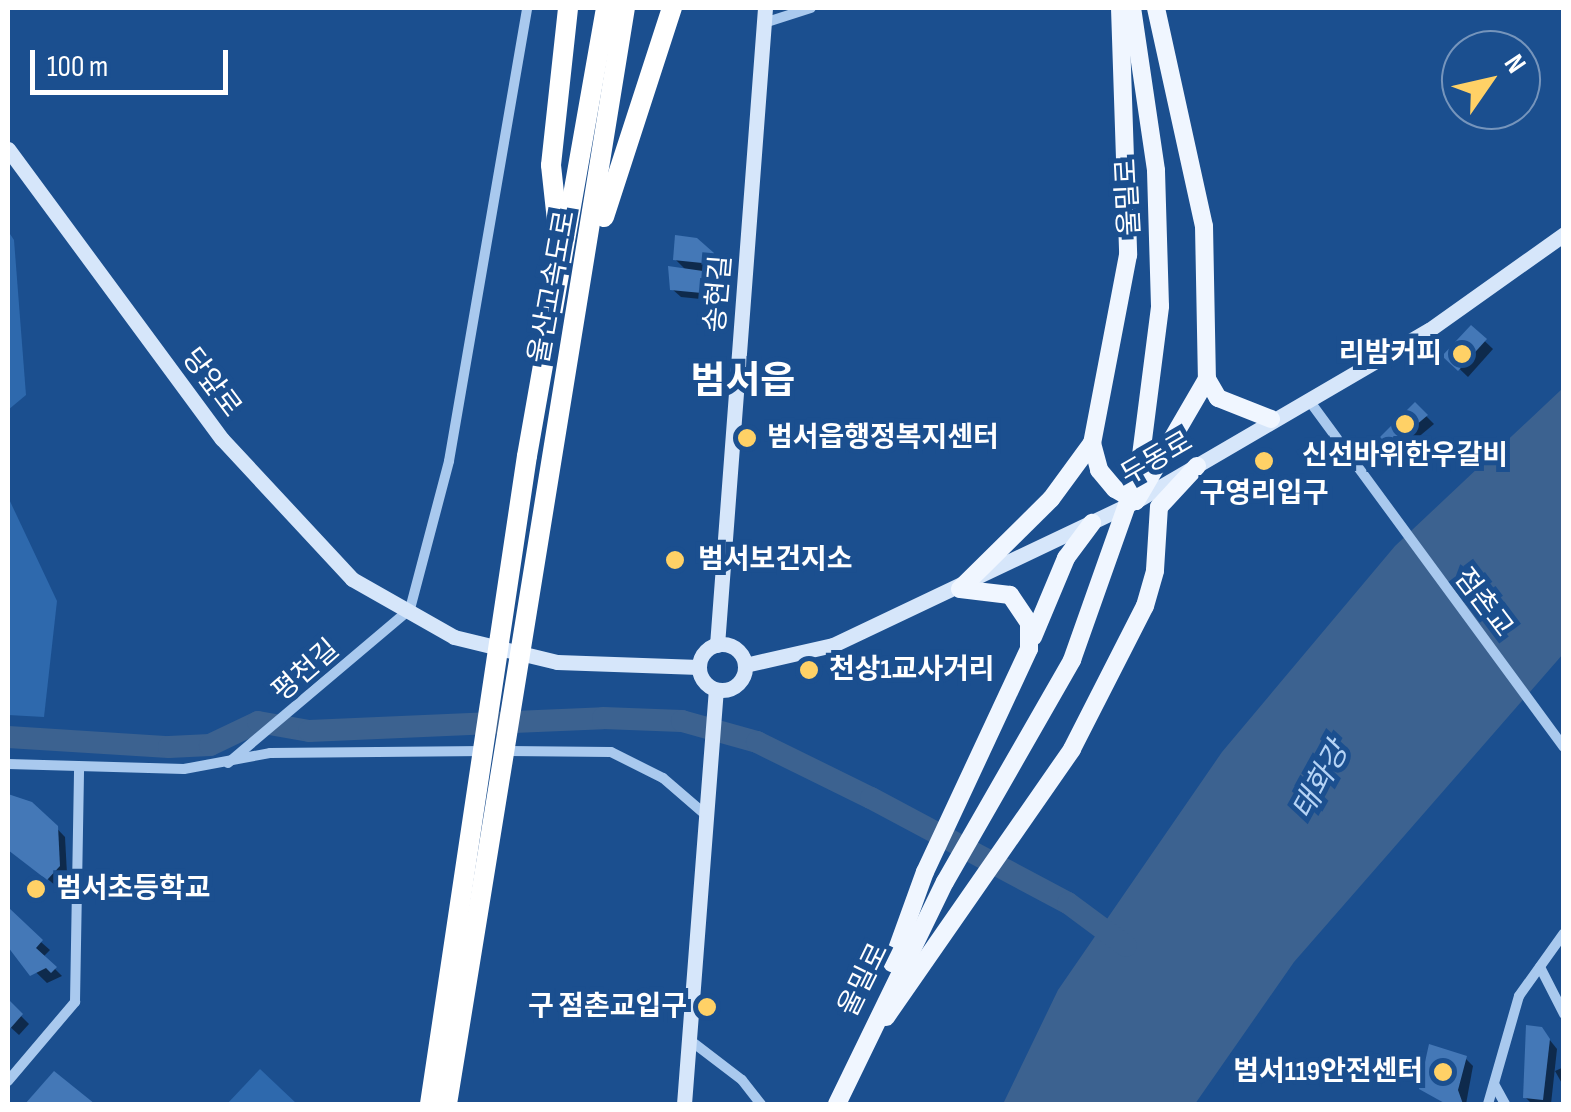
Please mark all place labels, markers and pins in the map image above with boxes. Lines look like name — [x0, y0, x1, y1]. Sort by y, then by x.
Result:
place label: 리밤커피 — [1339, 337, 1442, 371]
marker: 리밤커피 — [1451, 343, 1473, 365]
marker: 신선바위한우갈비 — [1394, 413, 1416, 435]
place label: 범서읍행정복지센터 — [767, 421, 999, 455]
marker: 범서읍행정복지센터 — [736, 427, 758, 449]
place label: 신선바위한우갈비 — [1302, 439, 1508, 473]
marker: 구영리입구 — [1253, 450, 1275, 472]
place label: 구영리입구 — [1200, 477, 1328, 511]
place label: 범서보건지소 — [698, 543, 853, 577]
marker: 범서보건지소 — [662, 547, 688, 573]
place label: 천상1교사거리 — [829, 653, 995, 687]
marker: 천상1교사거리 — [798, 659, 820, 681]
place label: 범서초등학교 — [56, 872, 211, 906]
marker: 범서초등학교 — [25, 878, 47, 900]
place label: 구 점촌교입구 — [528, 990, 687, 1024]
marker: 구 점촌교입구 — [696, 996, 718, 1018]
place label: 범서119안전센터 — [1233, 1055, 1423, 1089]
marker: 범서119안전센터 — [1432, 1061, 1454, 1083]

